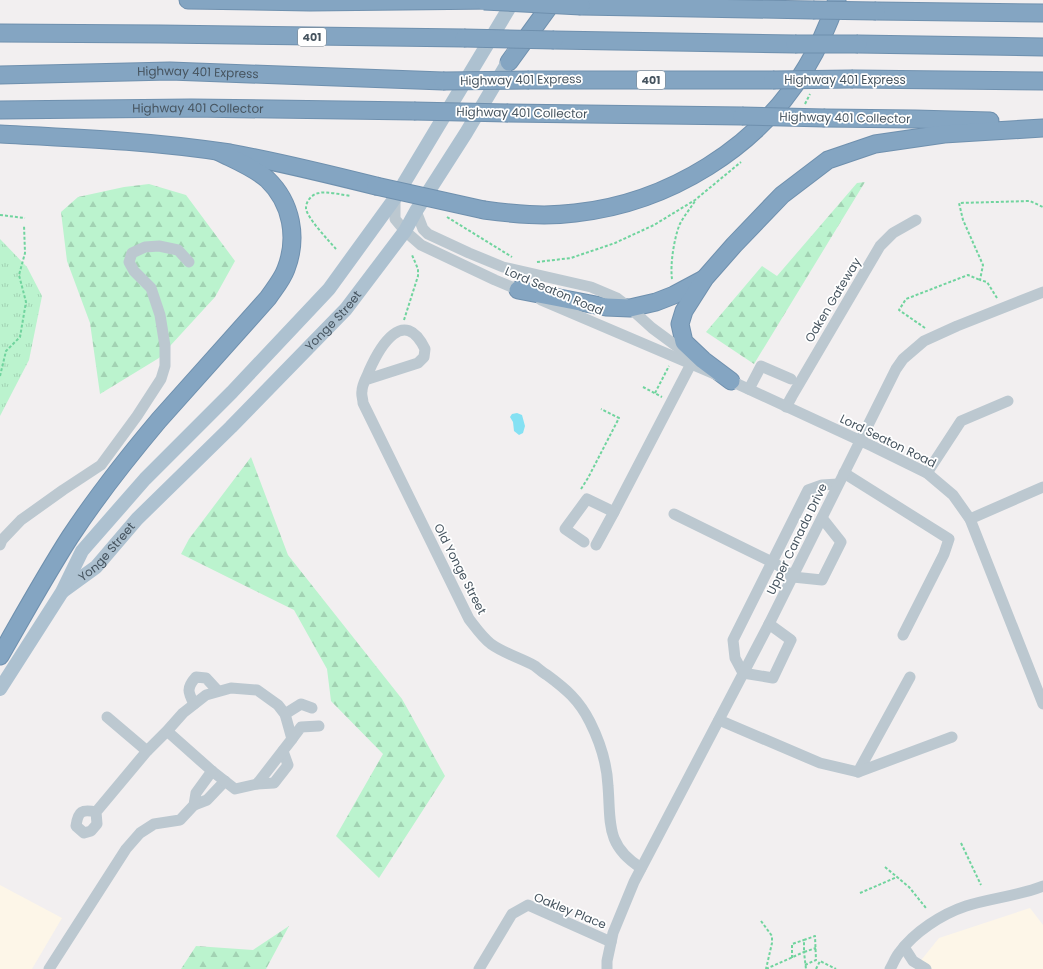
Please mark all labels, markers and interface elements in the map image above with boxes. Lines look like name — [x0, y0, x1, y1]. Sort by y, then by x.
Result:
road number: 401 — [298, 28, 326, 46]
street label: Highway 401 Express — [137, 62, 259, 82]
street label: Highway 401 Express — [460, 70, 582, 89]
road number: 401 — [637, 71, 665, 89]
street label: Highway 401 Express — [784, 71, 906, 88]
street label: Highway 401 Collector — [132, 99, 264, 117]
street label: Highway 401 Collector — [456, 103, 588, 122]
street label: Highway 401 Collector — [779, 108, 911, 127]
street label: Oaken Gateway — [801, 254, 865, 345]
street label: Lord Seaton Road — [502, 262, 606, 319]
street label: Yonge Street — [301, 287, 365, 354]
street label: Lord Seaton Road — [837, 410, 939, 471]
street label: Upper Canada Drive — [762, 480, 831, 597]
street label: Yonge Street — [75, 518, 139, 585]
street label: Old Yonge Street — [430, 520, 491, 617]
street label: Oakley Place — [531, 888, 609, 933]

